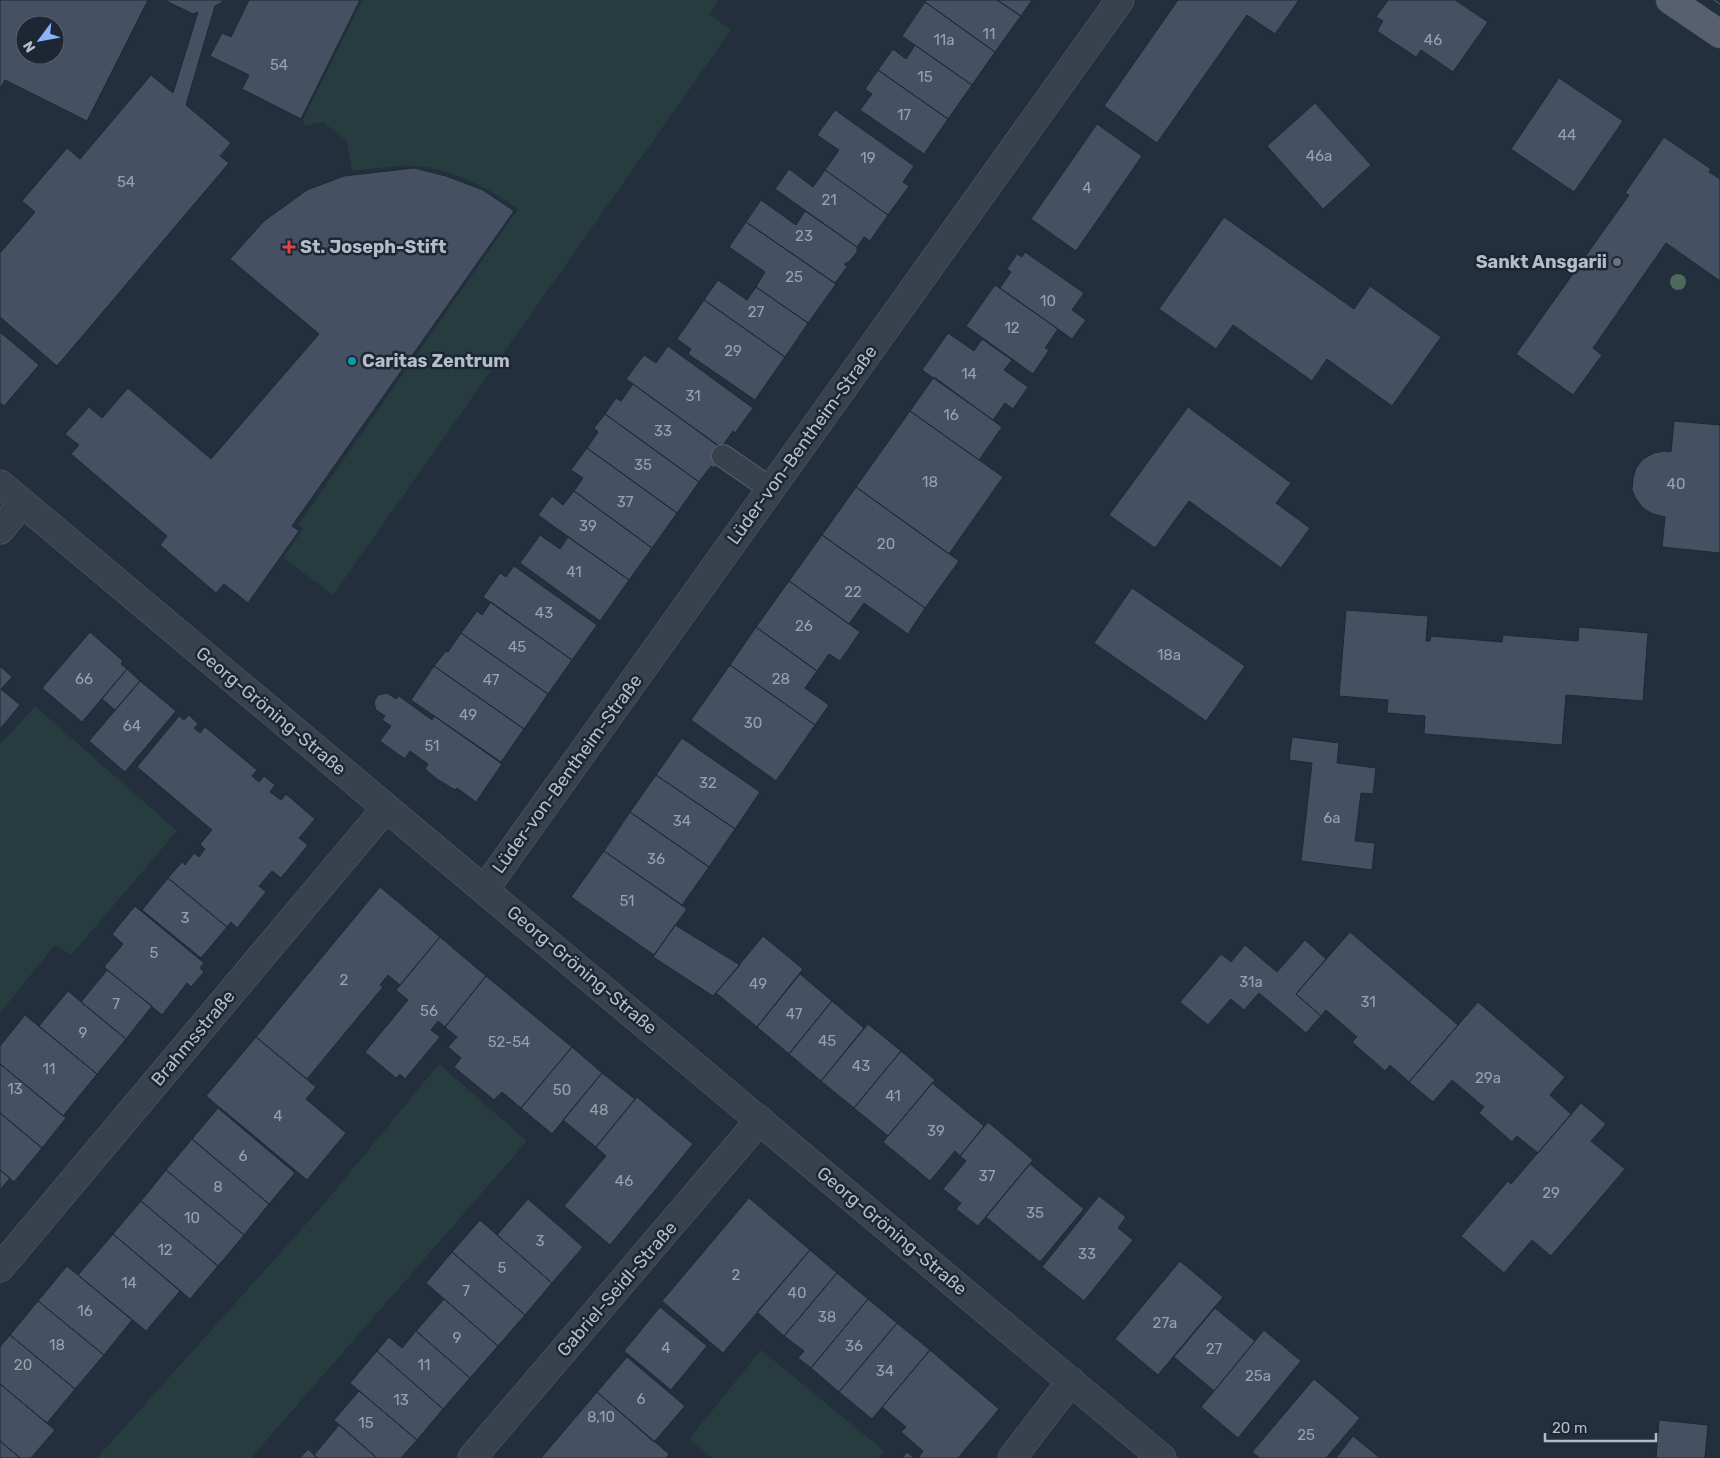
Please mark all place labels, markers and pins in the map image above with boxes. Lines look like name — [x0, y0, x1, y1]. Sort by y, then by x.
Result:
place label: St. Joseph-Stift — [300, 236, 446, 258]
marker: St. Joseph-Stift — [282, 240, 296, 254]
place label: Sankt Ansgarii — [1476, 251, 1607, 273]
marker: Sankt Ansgarii — [1611, 256, 1623, 268]
place label: Caritas Zentrum — [362, 350, 510, 372]
marker: Caritas Zentrum — [346, 355, 358, 367]

